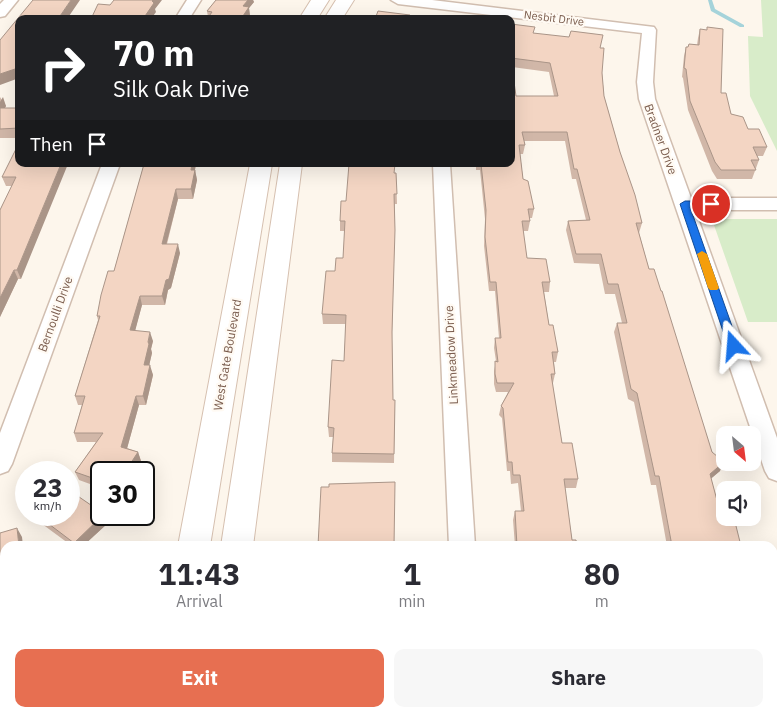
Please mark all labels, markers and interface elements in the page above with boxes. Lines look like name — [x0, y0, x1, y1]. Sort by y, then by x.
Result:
street label: Nesbit Drive — [523, 7, 585, 29]
text: 70 m — [113, 30, 195, 76]
icon: right — [30, 35, 95, 100]
text: Silk Oak Drive — [113, 74, 249, 103]
street label: Bradner Drive — [641, 102, 681, 177]
icon: arrive — [83, 130, 111, 158]
text: Then — [30, 132, 73, 156]
pin — [690, 183, 732, 225]
icon: arrive — [697, 190, 725, 218]
street label: Bernoulli Drive — [34, 274, 76, 354]
street label: West Gate Boulevard — [210, 298, 244, 412]
street label: Linkmeadow Drive — [441, 305, 461, 405]
position arrow — [707, 319, 759, 371]
north arrow — [716, 426, 761, 471]
map controls — [716, 426, 761, 526]
speed limit sign: 30 — [90, 461, 155, 526]
text: 23 — [32, 471, 63, 504]
button: sound — [716, 481, 761, 526]
text: km/h — [33, 498, 62, 513]
text: 11:43 — [158, 554, 240, 593]
text: 1 — [403, 554, 421, 593]
text: 80 — [584, 554, 620, 593]
text: Arrival — [176, 591, 223, 611]
text: min — [398, 591, 425, 611]
text: m — [595, 591, 609, 611]
button: Exit — [15, 649, 384, 707]
button: Share — [394, 649, 763, 707]

